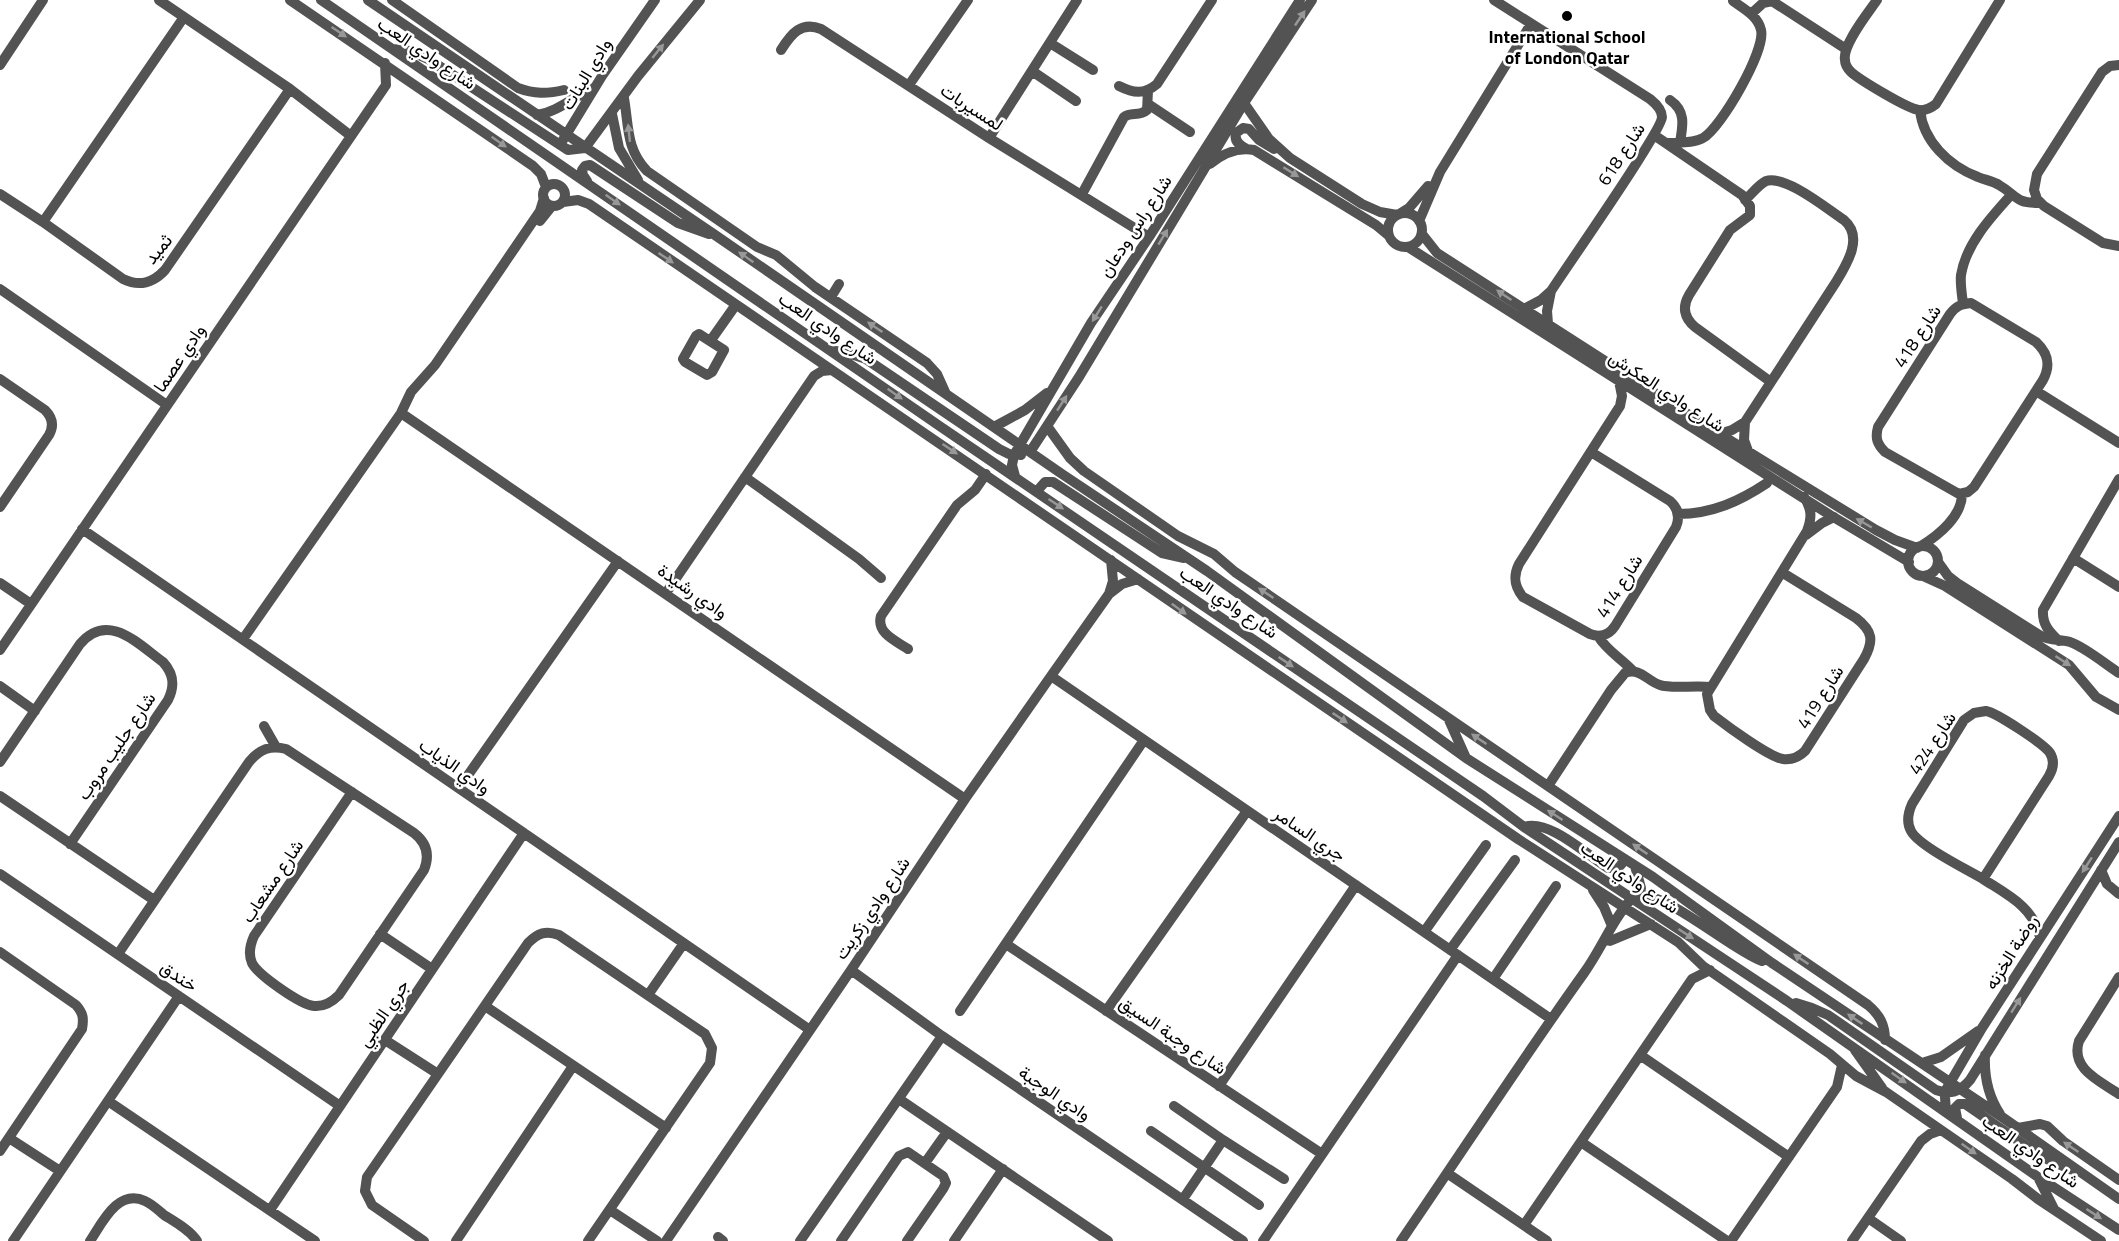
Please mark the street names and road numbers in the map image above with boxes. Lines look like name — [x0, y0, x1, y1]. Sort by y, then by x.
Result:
street label: شارع وادي العب — [371, 10, 482, 98]
street label: وادي البنات — [554, 33, 620, 116]
street label: لمسيربات — [935, 77, 1009, 137]
street label: شارع 618 — [1591, 117, 1651, 191]
street label: شارع راس ودعان — [1092, 169, 1178, 283]
street label: ثميد — [137, 228, 179, 270]
street label: شارع وادي العب — [772, 285, 883, 373]
street label: شارع 418 — [1887, 299, 1947, 373]
street label: وادي عصما — [146, 318, 213, 399]
street label: شارع وادي العكرش — [1603, 343, 1730, 440]
street label: شارع 414 — [1589, 549, 1649, 623]
street label: وادي رشيدة — [651, 557, 734, 627]
street label: شارع وادي العب — [1173, 559, 1284, 647]
street label: شارع 419 — [1790, 660, 1850, 734]
street label: شارع جليب مروب — [70, 687, 162, 805]
street label: شارع 424 — [1902, 706, 1962, 780]
street label: وادي الذياب — [412, 731, 497, 802]
street label: جري السامر — [1267, 799, 1351, 870]
street label: شارع مشعاب — [234, 834, 310, 928]
street label: شارع وادي العب — [1574, 834, 1685, 922]
street label: شارع وادي زكريت — [827, 851, 918, 966]
street label: روضة الخزنه — [1977, 909, 2045, 995]
street label: خندق — [155, 954, 203, 998]
street label: جري الظبي — [350, 974, 417, 1053]
street label: شارع وجبة السيق — [1114, 989, 1232, 1081]
street label: وادي الوجبة — [1012, 1059, 1097, 1129]
street label: شارع وادي العب — [1975, 1107, 2085, 1196]

